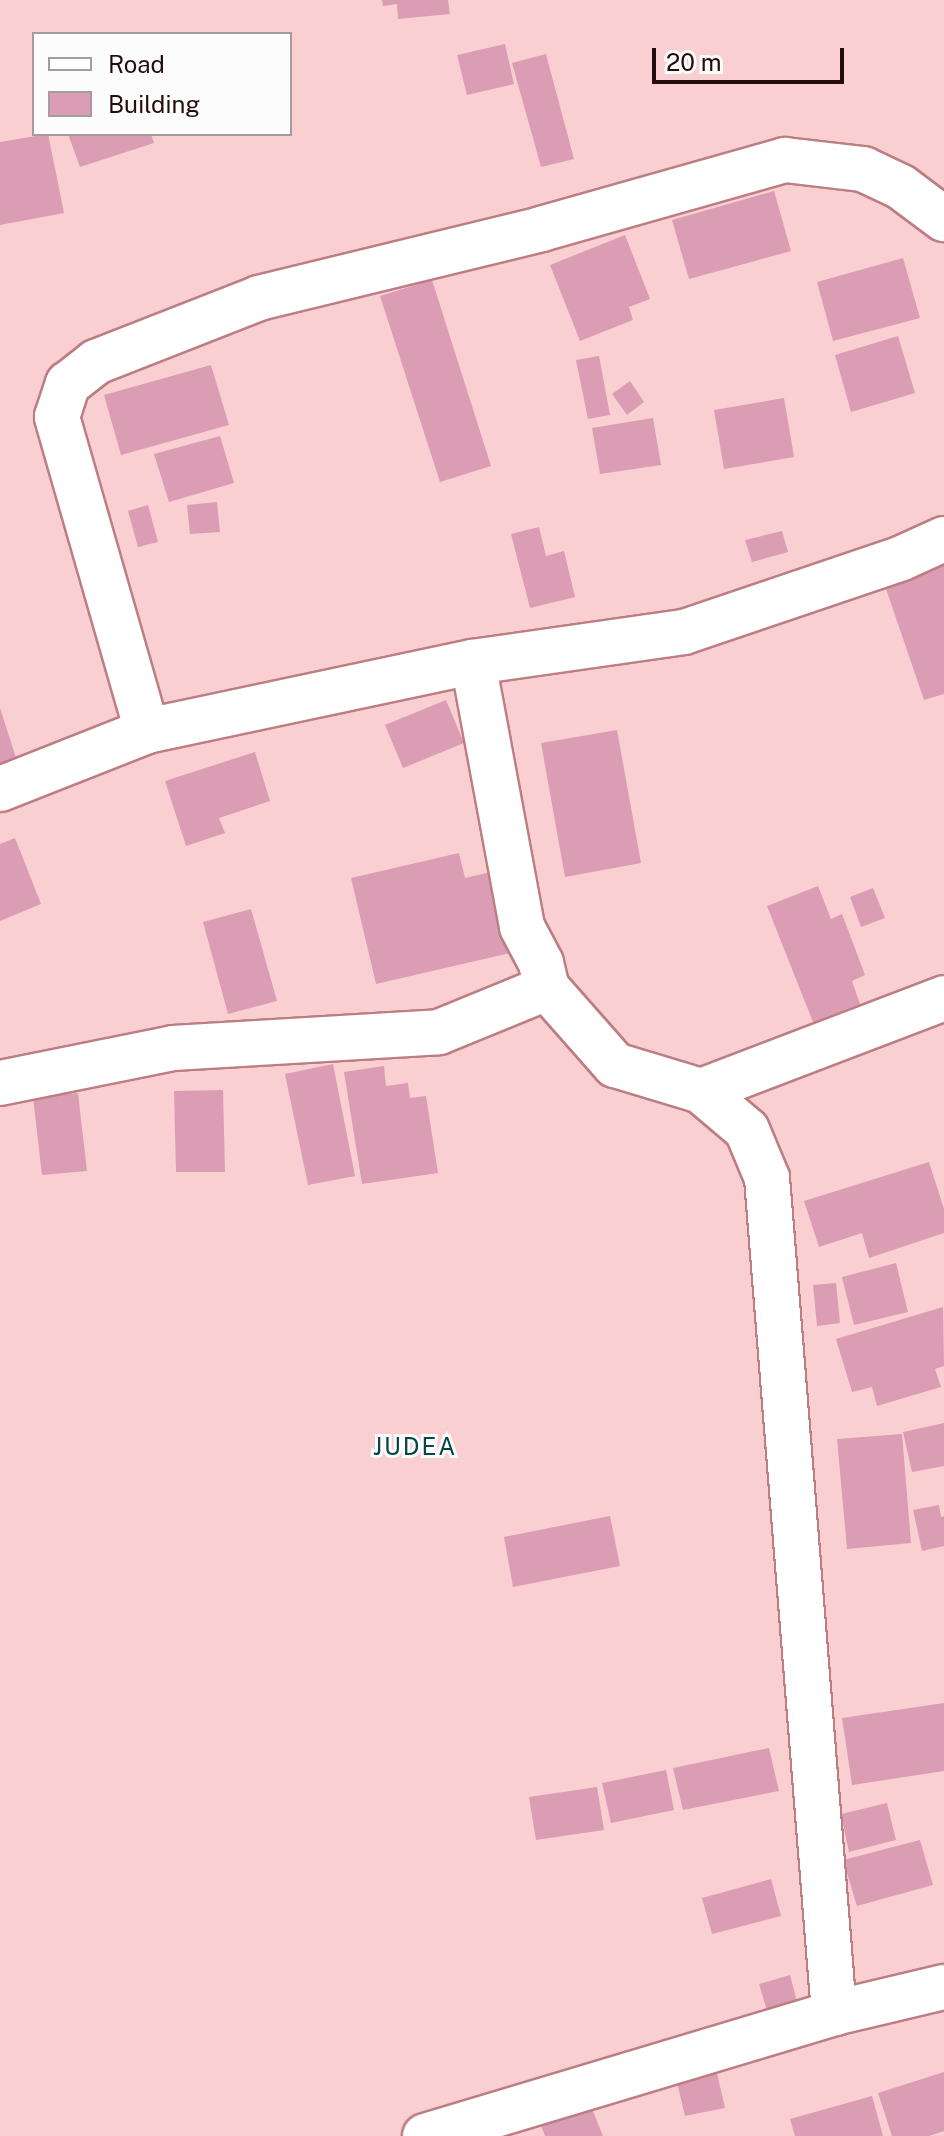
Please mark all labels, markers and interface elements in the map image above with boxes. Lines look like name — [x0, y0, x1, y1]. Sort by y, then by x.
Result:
legend — [32, 32, 292, 136]
scale bar — [656, 32, 848, 82]
text: 20 m — [666, 48, 722, 76]
text: Road — [108, 50, 165, 78]
text: Building — [108, 90, 200, 118]
district label: JUDEA — [373, 1433, 457, 1461]

